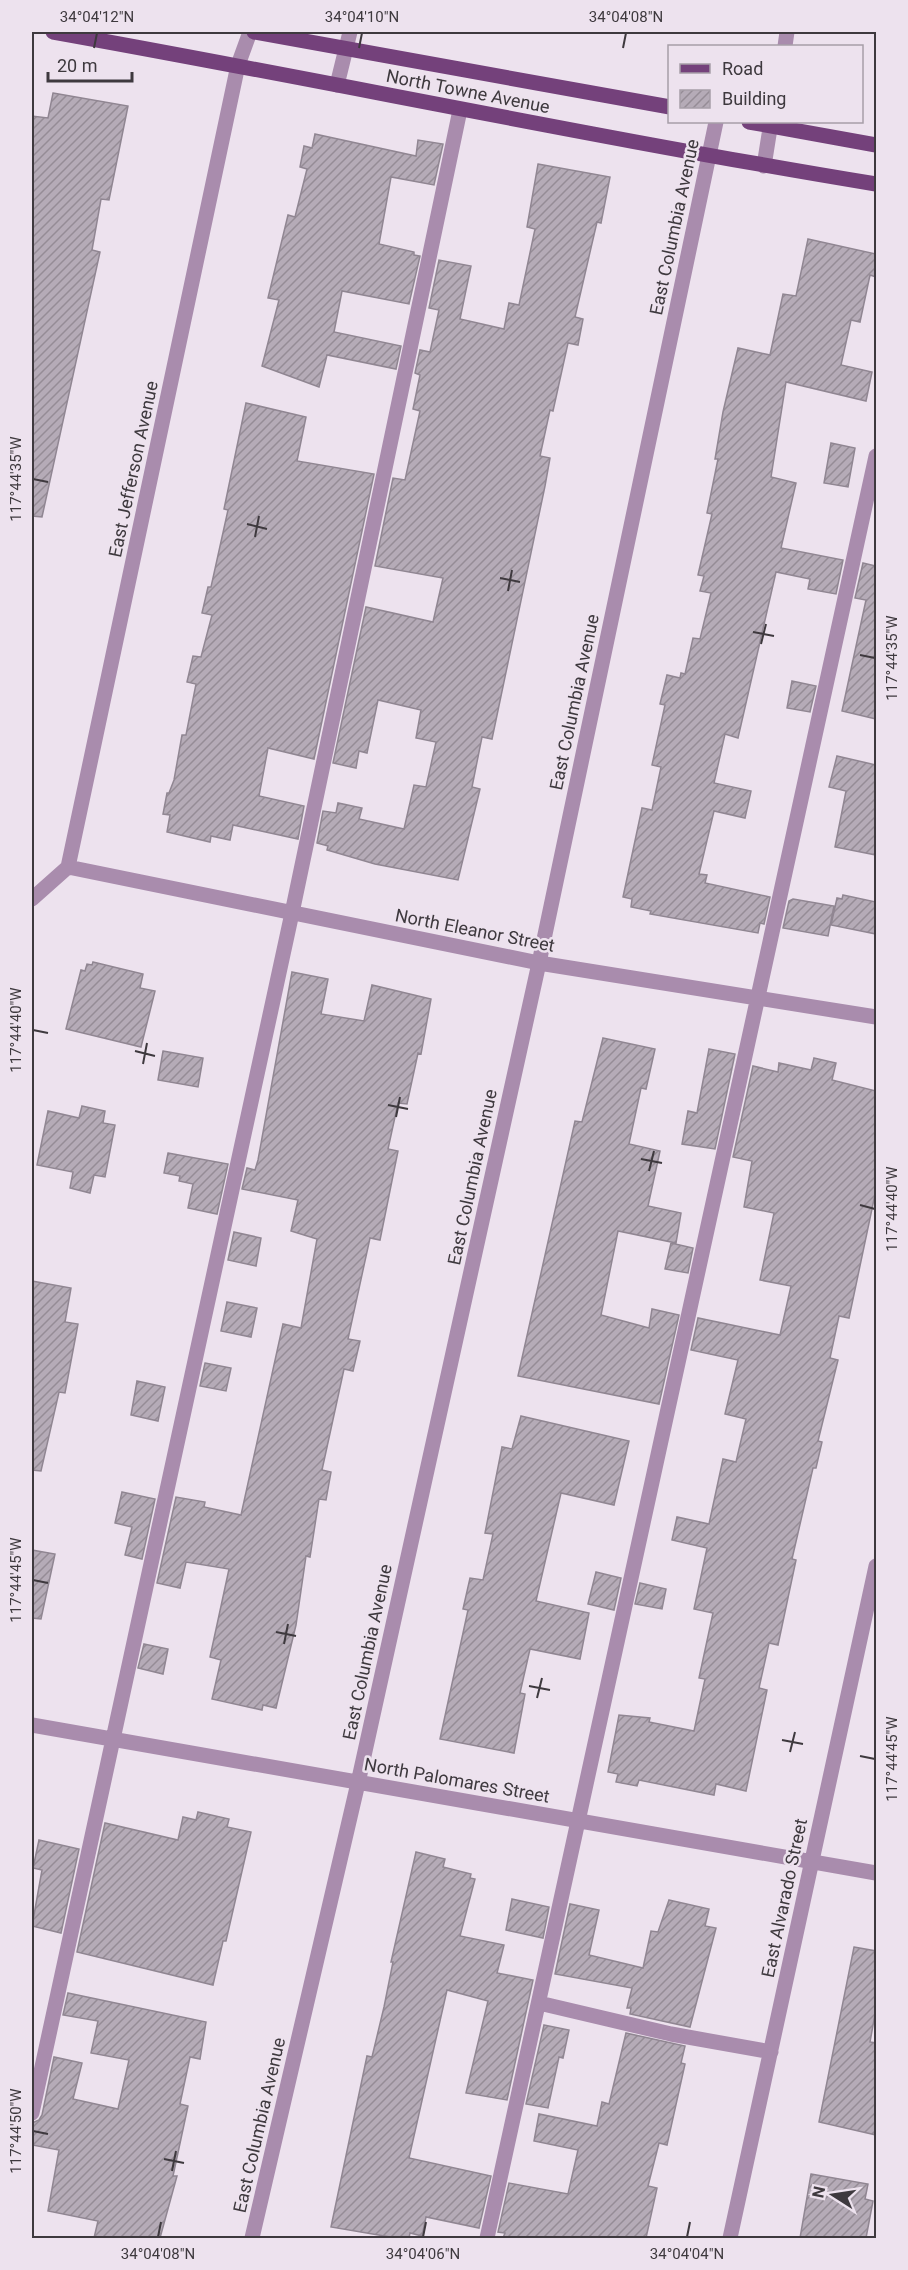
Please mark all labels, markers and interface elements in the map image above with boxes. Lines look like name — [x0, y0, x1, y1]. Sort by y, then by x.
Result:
text: 34°04'12"N — [60, 8, 134, 26]
text: 34°04'10"N — [325, 8, 399, 26]
text: 34°04'08"N — [589, 8, 663, 26]
scale bar — [48, 45, 132, 83]
legend — [668, 45, 863, 123]
text: 20 m — [57, 55, 97, 76]
text: Road — [722, 58, 763, 79]
street label: North Towne Avenue — [384, 65, 552, 117]
text: Building — [722, 88, 786, 109]
street label: East Columbia Avenue — [645, 137, 703, 317]
street label: East Jefferson Avenue — [104, 379, 162, 559]
text: 117°44'35"W — [7, 436, 25, 522]
street label: East Columbia Avenue — [545, 612, 603, 792]
text: 117°44'35"W — [883, 615, 901, 701]
street label: North Eleanor Street — [393, 904, 557, 956]
text: 117°44'40"W — [7, 987, 25, 1073]
street label: East Columbia Avenue — [443, 1087, 501, 1267]
text: 117°44'40"W — [883, 1166, 901, 1252]
text: 117°44'45"W — [7, 1537, 25, 1623]
street label: East Columbia Avenue — [338, 1562, 396, 1742]
text: 117°44'45"W — [883, 1716, 901, 1802]
street label: North Palomares Street — [363, 1753, 551, 1807]
street label: East Alvarado Street — [757, 1816, 811, 1979]
street label: East Columbia Avenue — [229, 2035, 289, 2215]
text: 117°44'50"W — [7, 2088, 25, 2174]
north arrow — [803, 2165, 863, 2225]
text: N — [808, 2184, 829, 2199]
text: 34°04'08"N — [121, 2245, 195, 2263]
text: 34°04'06"N — [386, 2245, 460, 2263]
text: 34°04'04"N — [650, 2245, 724, 2263]

